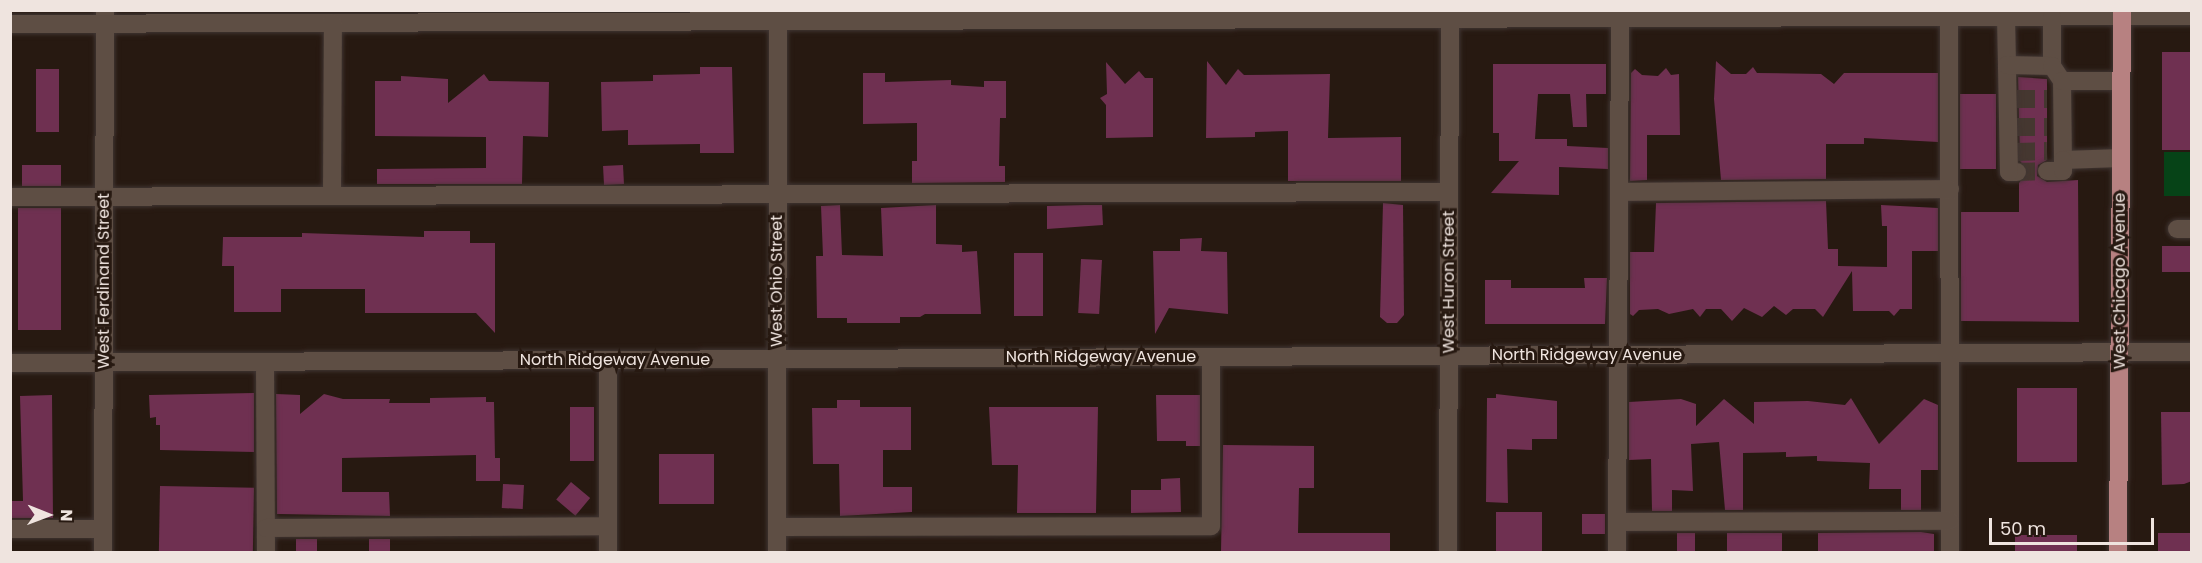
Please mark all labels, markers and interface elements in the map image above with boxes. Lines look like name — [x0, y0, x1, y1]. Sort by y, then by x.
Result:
street label: West Ferdinand Street — [94, 193, 114, 369]
street label: West Chicago Avenue — [2110, 193, 2130, 369]
street label: West Huron Street — [1439, 211, 1459, 353]
street label: West Ohio Street — [767, 215, 787, 347]
street label: North Ridgeway Avenue — [1492, 345, 1682, 365]
street label: North Ridgeway Avenue — [1006, 347, 1196, 367]
street label: North Ridgeway Avenue — [520, 350, 710, 370]
north arrow — [18, 485, 78, 545]
scale bar — [1992, 506, 2157, 544]
text: N — [55, 509, 78, 522]
text: 50 m — [2000, 516, 2046, 541]

